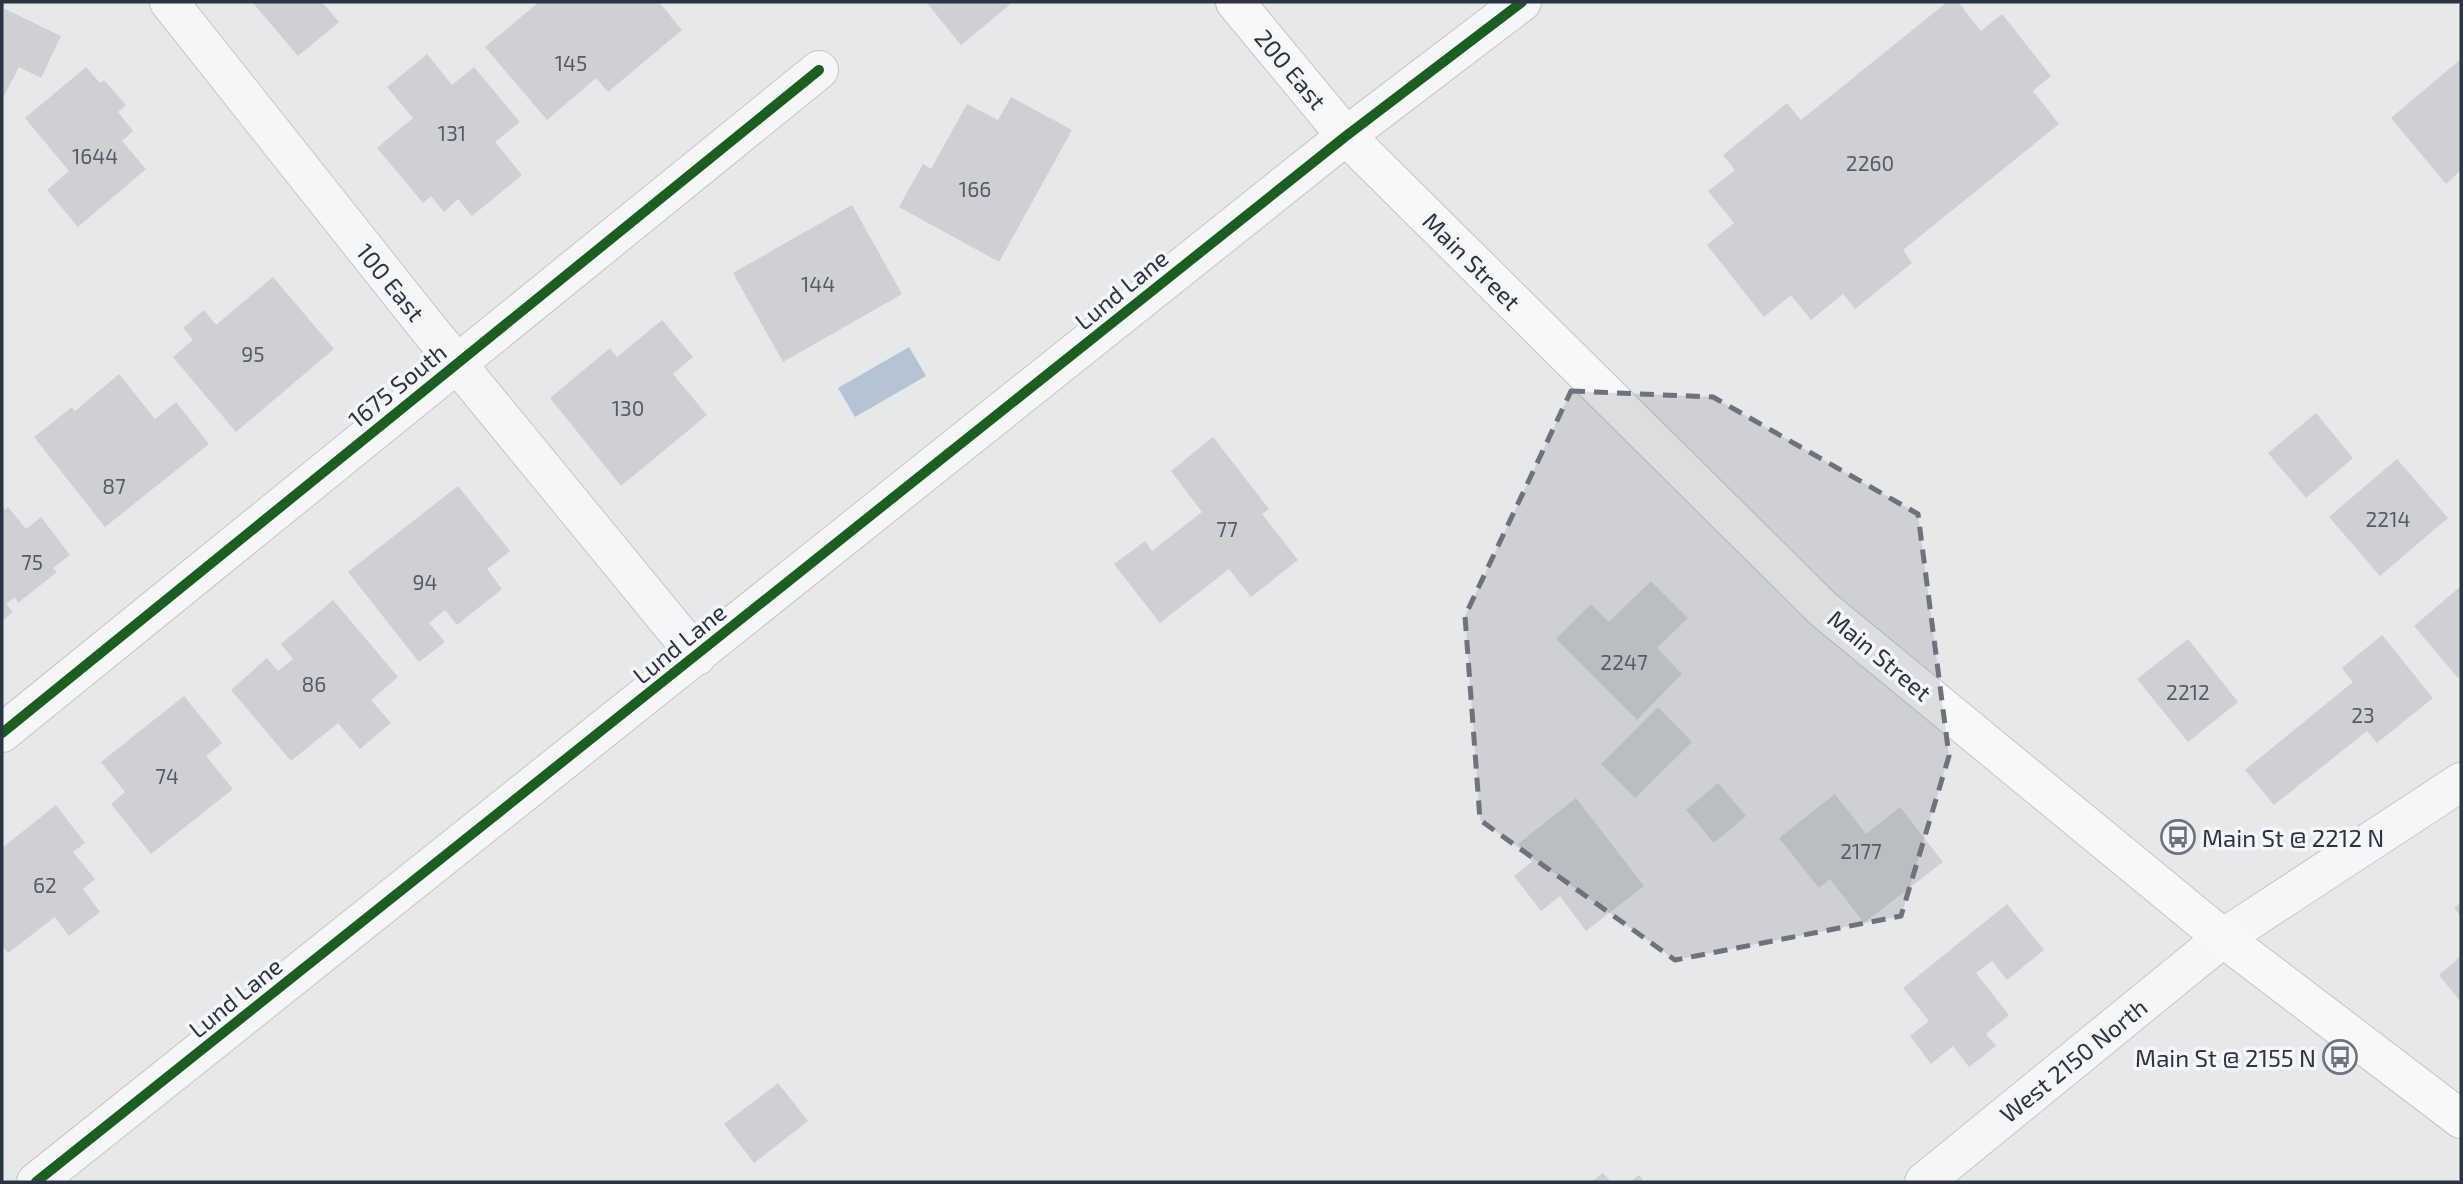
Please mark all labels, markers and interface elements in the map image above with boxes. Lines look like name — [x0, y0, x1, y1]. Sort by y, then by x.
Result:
street label: 200 East — [1249, 23, 1333, 115]
house number: 145 — [555, 50, 587, 75]
house number: 131 — [438, 120, 466, 145]
house number: 1644 — [72, 143, 118, 168]
house number: 2260 — [1846, 150, 1894, 175]
house number: 166 — [959, 176, 991, 201]
street label: Main Street — [1417, 206, 1527, 316]
street label: 100 East — [351, 237, 431, 327]
street label: Lund Lane — [1069, 243, 1173, 335]
house number: 144 — [801, 271, 835, 296]
street label: 1675 South — [342, 337, 452, 433]
house number: 95 — [241, 341, 265, 366]
house number: 130 — [612, 395, 644, 420]
house number: 87 — [102, 473, 126, 498]
house number: 2214 — [2366, 506, 2410, 531]
house number: 77 — [1216, 516, 1238, 541]
house number: 75 — [21, 549, 43, 574]
house number: 94 — [413, 569, 437, 594]
street label: Lund Lane — [627, 597, 731, 689]
street label: Main Street — [1822, 603, 1938, 707]
house number: 2247 — [1600, 649, 1648, 674]
house number: 86 — [302, 671, 326, 696]
house number: 2212 — [2166, 679, 2210, 704]
house number: 23 — [2351, 702, 2375, 727]
house number: 74 — [155, 763, 179, 788]
bus stop icon: Main St @ 2212 N — [2159, 818, 2197, 856]
place label: Main St @ 2212 N — [2202, 823, 2384, 852]
house number: 2177 — [1840, 838, 1882, 863]
house number: 62 — [33, 872, 57, 897]
street label: Lund Lane — [183, 951, 287, 1043]
street label: West 2150 North — [1994, 992, 2152, 1128]
bus stop icon: Main St @ 2155 N — [2321, 1038, 2359, 1076]
place label: Main St @ 2155 N — [2135, 1043, 2316, 1072]

